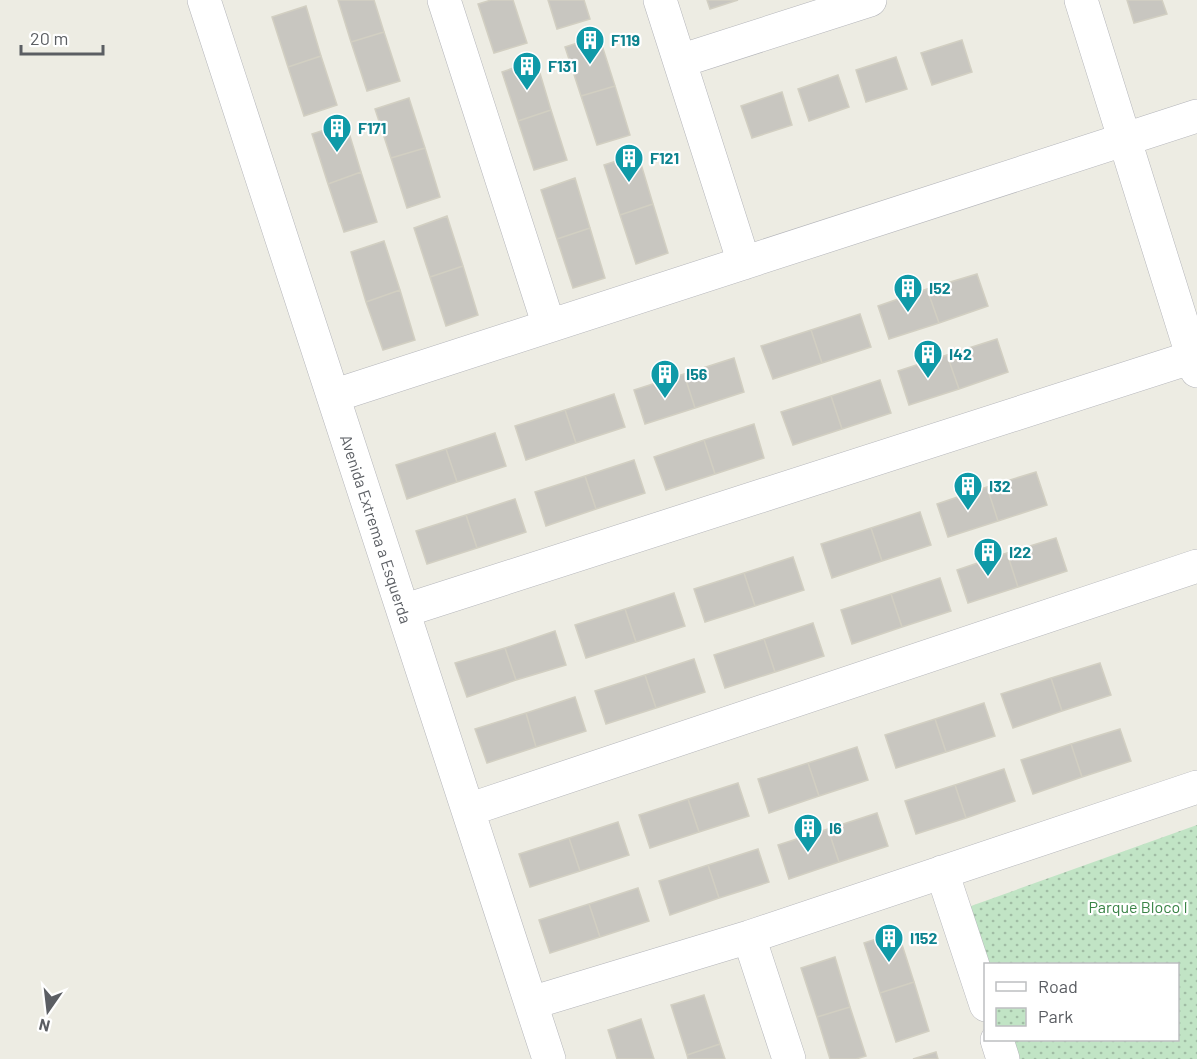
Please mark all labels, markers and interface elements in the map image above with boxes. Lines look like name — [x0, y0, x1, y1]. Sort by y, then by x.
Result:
scale bar — [21, 18, 104, 56]
building icon: F119 — [574, 24, 606, 66]
text: 20 m — [30, 27, 68, 49]
place label: F119 — [611, 30, 640, 49]
building icon: F131 — [511, 50, 543, 92]
place label: F131 — [548, 56, 577, 75]
building icon: F171 — [321, 112, 353, 154]
place label: F171 — [358, 118, 386, 137]
building icon: F121 — [613, 142, 645, 184]
place label: F121 — [650, 148, 679, 167]
building icon: I52 — [892, 272, 924, 314]
place label: I52 — [929, 278, 951, 297]
building icon: I42 — [912, 338, 944, 380]
place label: I42 — [949, 344, 972, 363]
building icon: I56 — [649, 358, 681, 400]
place label: I56 — [686, 364, 708, 383]
street label: Avenida Extrema a Esquerda — [337, 432, 416, 626]
building icon: I32 — [952, 470, 984, 512]
place label: I32 — [989, 476, 1011, 495]
building icon: I22 — [972, 536, 1004, 578]
place label: I22 — [1009, 542, 1031, 561]
building icon: I6 — [792, 812, 824, 854]
place label: I6 — [829, 818, 842, 837]
park label: Parque Bloco I — [1088, 897, 1188, 916]
building icon: I152 — [873, 922, 905, 964]
place label: I152 — [910, 928, 937, 947]
legend — [984, 963, 1179, 1041]
text: Road — [1038, 975, 1078, 997]
north arrow — [18, 981, 78, 1041]
text: Park — [1038, 1005, 1073, 1027]
text: N — [37, 1016, 52, 1037]

